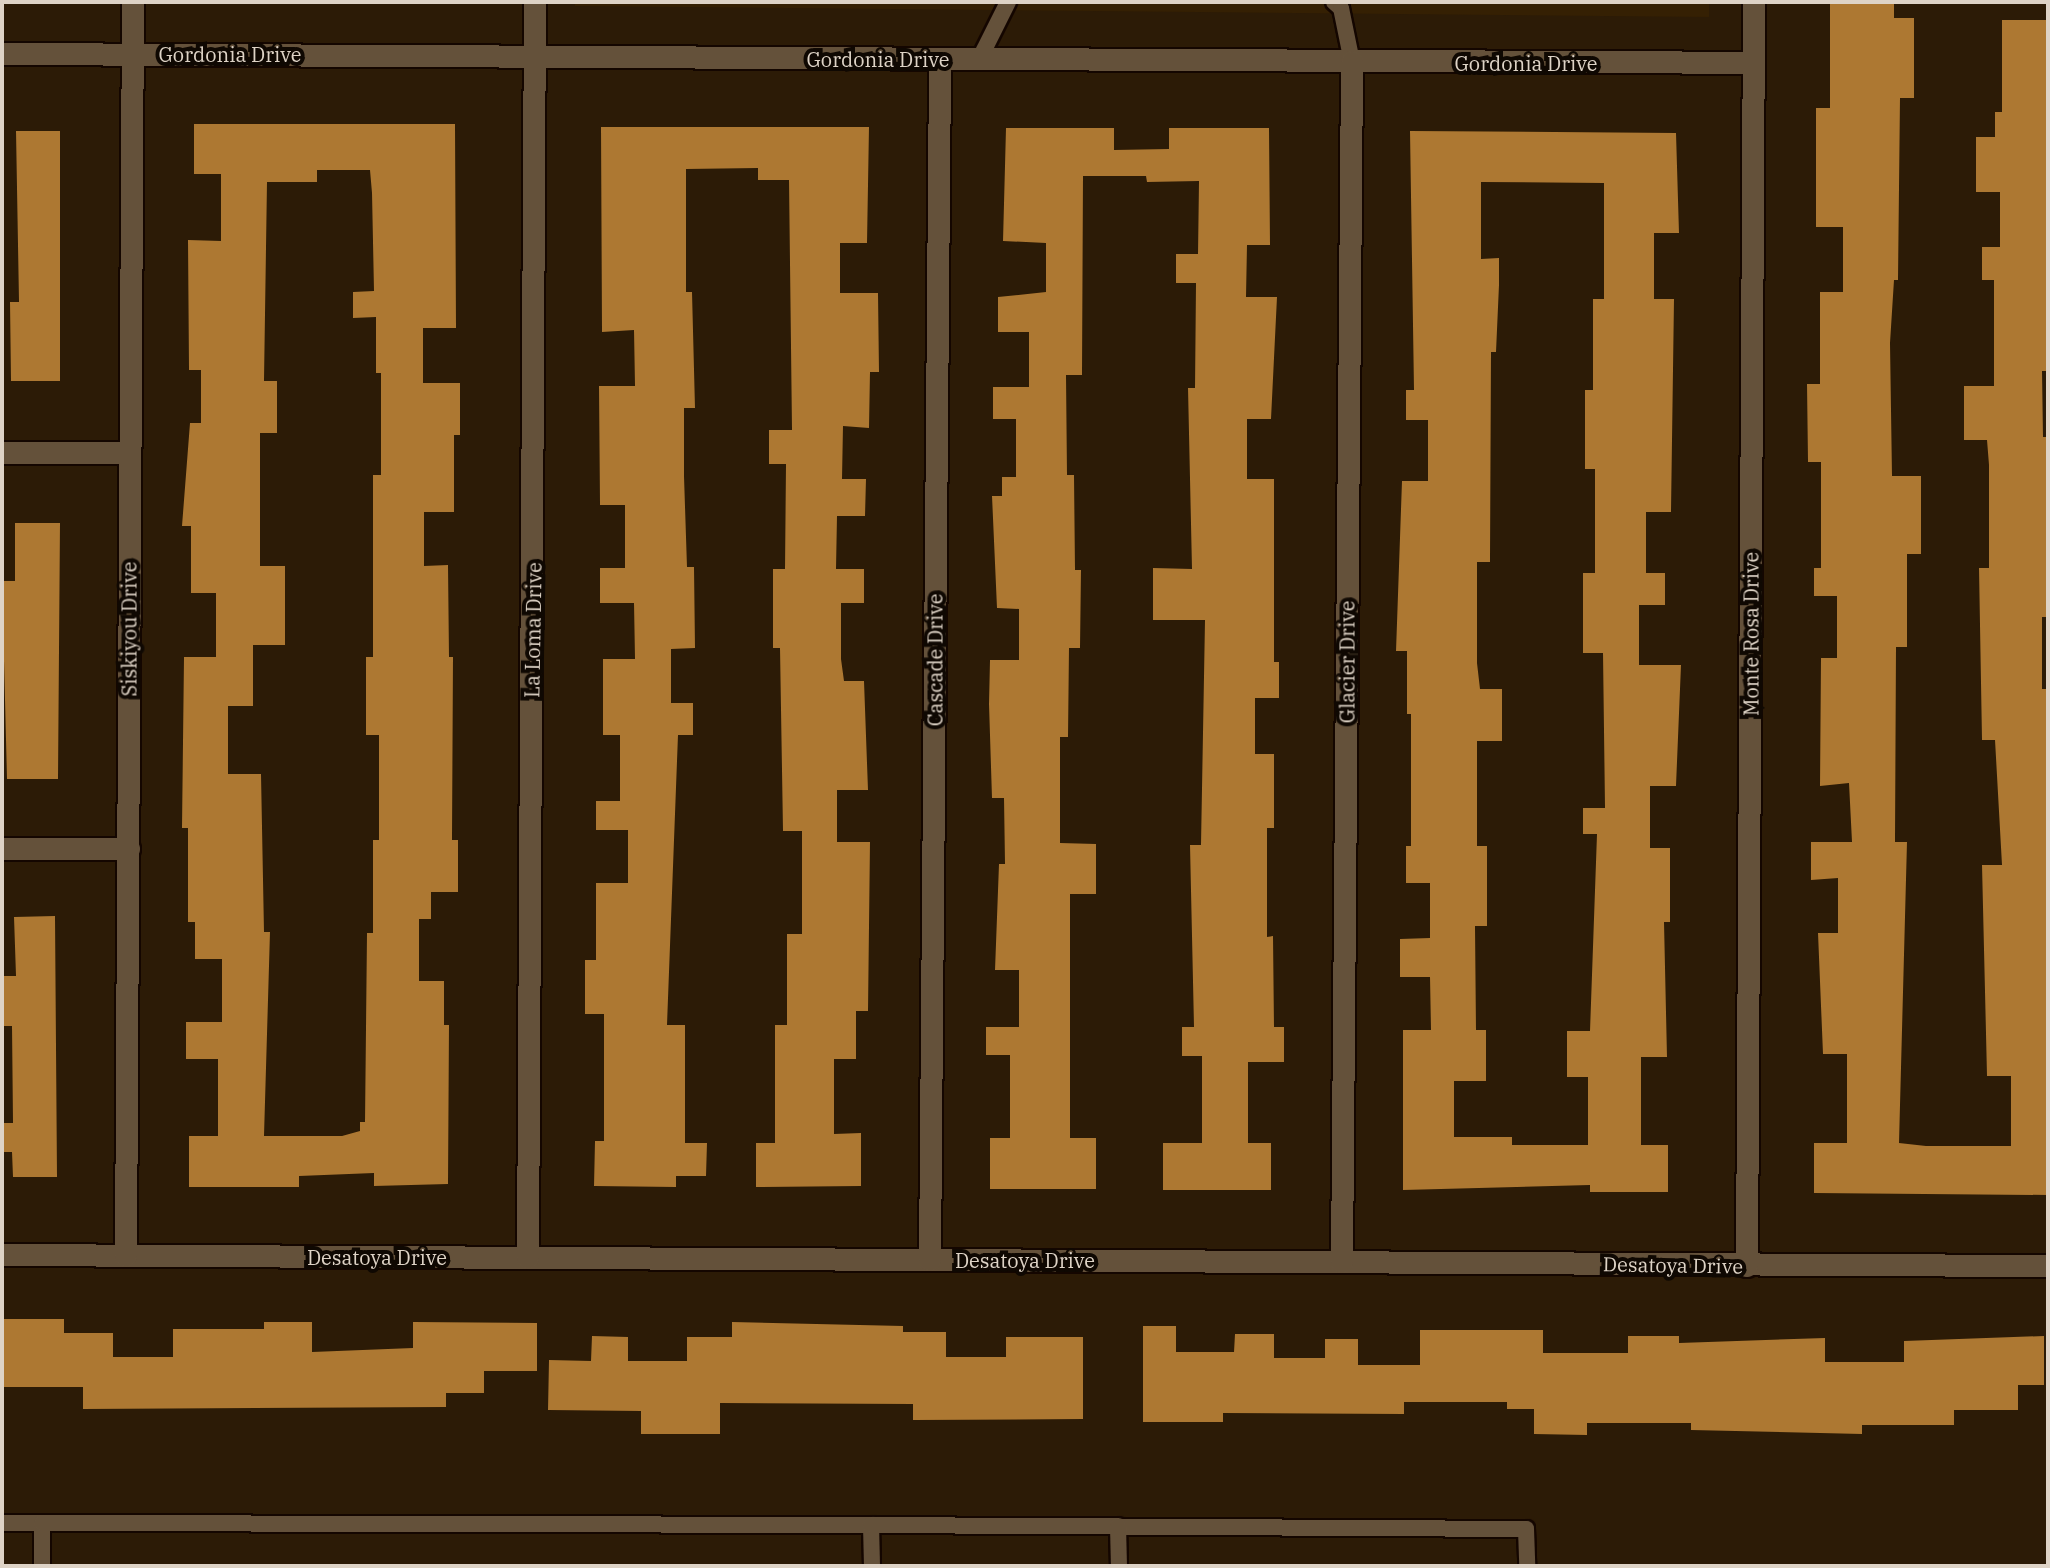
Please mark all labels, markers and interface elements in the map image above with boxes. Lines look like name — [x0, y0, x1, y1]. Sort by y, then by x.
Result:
street label: Gordonia Drive — [158, 42, 302, 66]
street label: Gordonia Drive — [806, 47, 950, 71]
street label: Gordonia Drive — [1454, 51, 1598, 75]
street label: Monte Rosa Drive — [1739, 552, 1763, 716]
street label: Siskiyou Drive — [117, 561, 141, 697]
street label: La Loma Drive — [520, 562, 546, 698]
street label: Cascade Drive — [923, 594, 947, 726]
street label: Glacier Drive — [1335, 601, 1359, 723]
street label: Desatoya Drive — [307, 1245, 447, 1269]
street label: Desatoya Drive — [955, 1248, 1095, 1272]
street label: Desatoya Drive — [1603, 1252, 1743, 1278]

